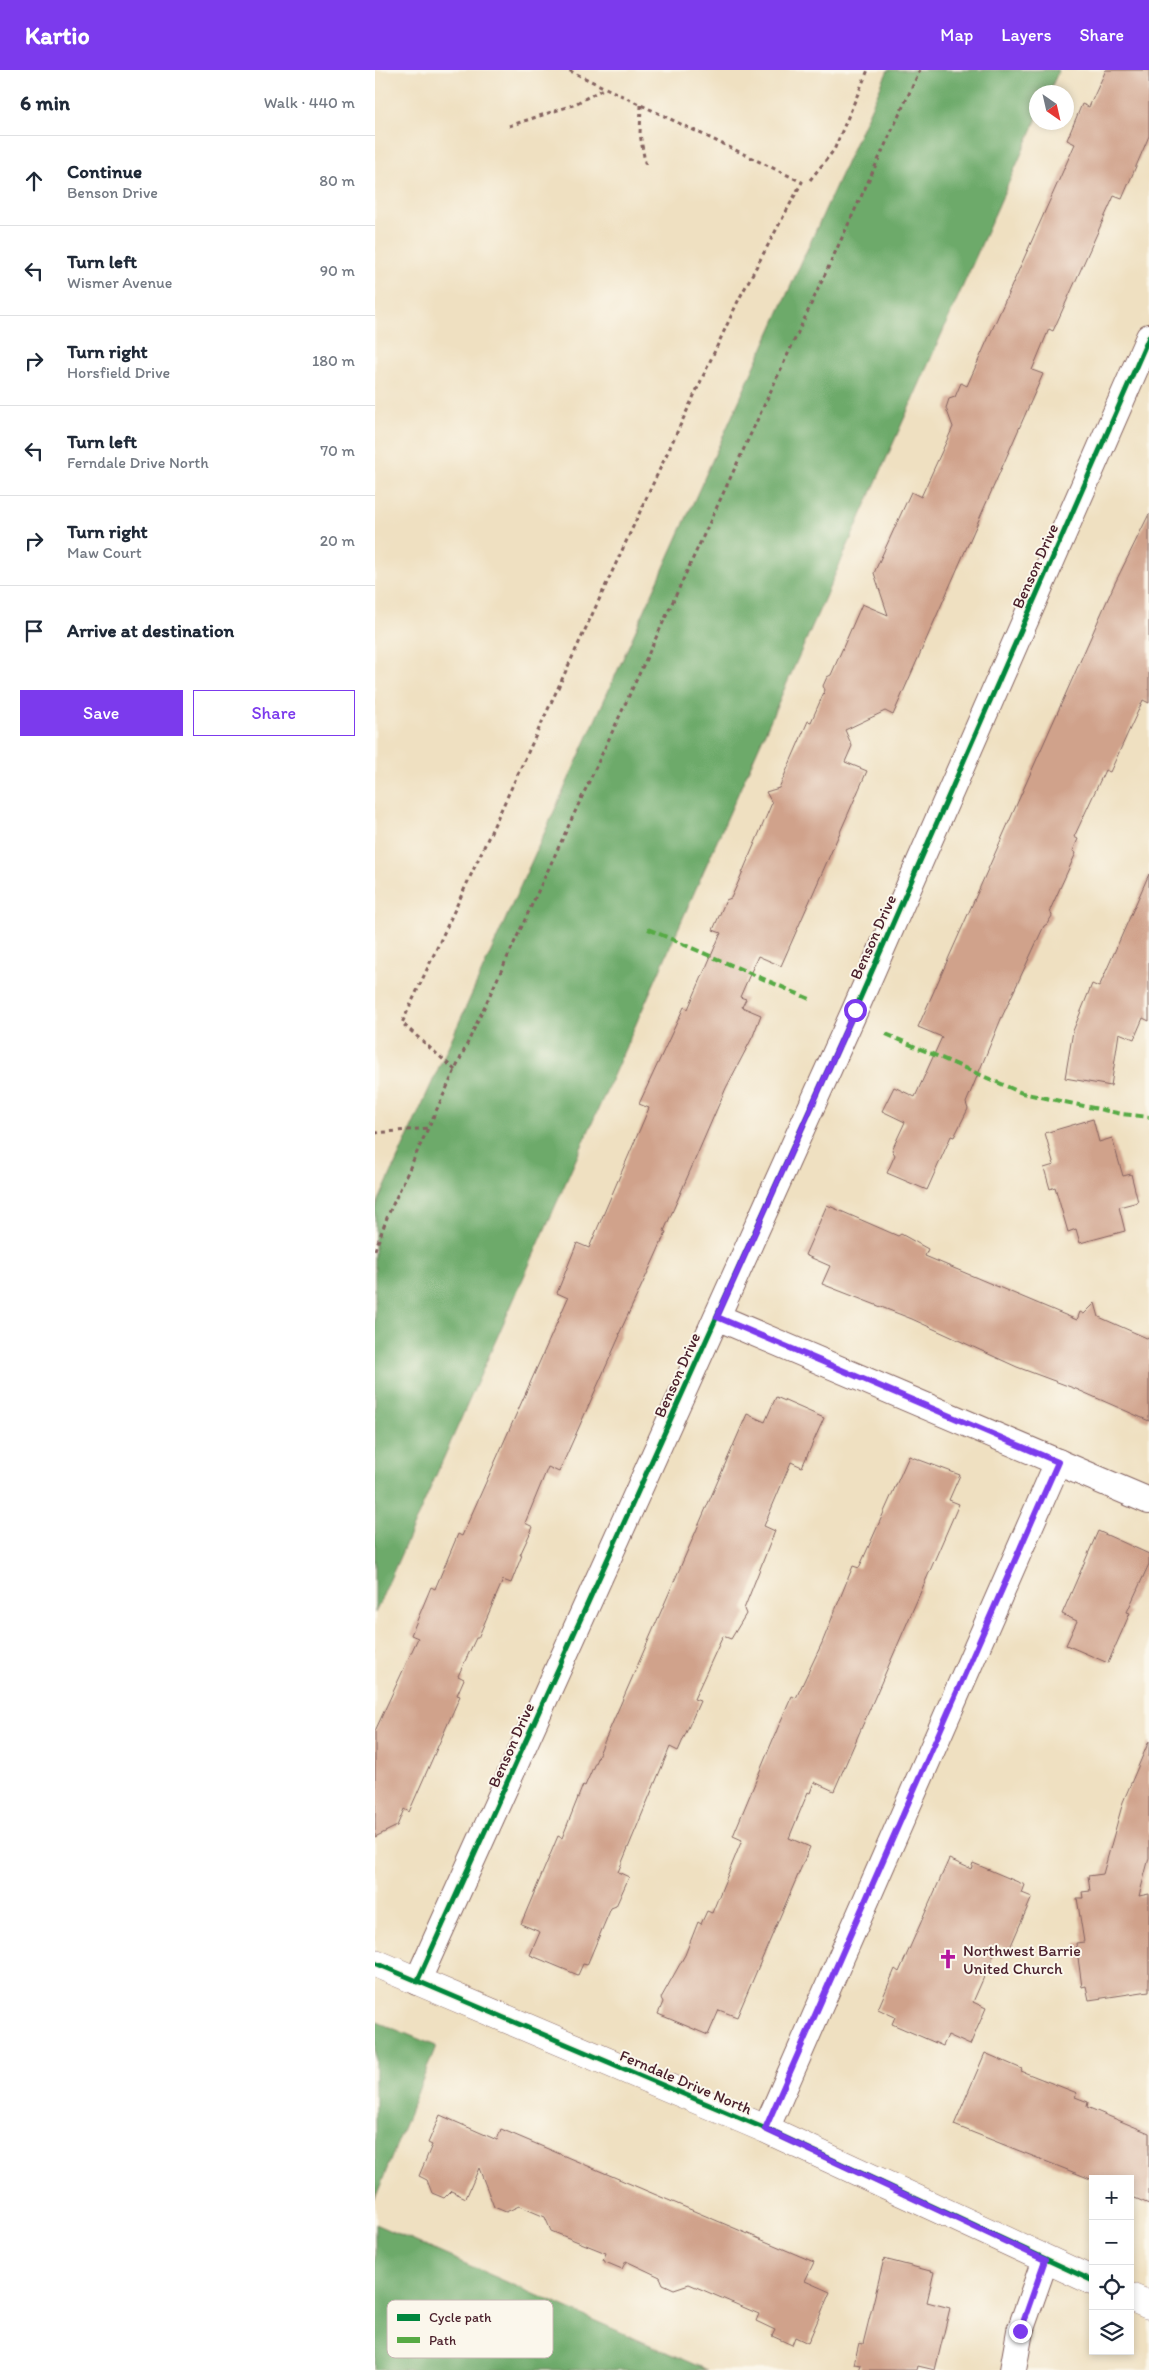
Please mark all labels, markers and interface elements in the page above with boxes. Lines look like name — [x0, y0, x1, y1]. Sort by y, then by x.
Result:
text: Kartio — [25, 21, 90, 50]
text: Map — [940, 24, 973, 46]
text: Layers — [1001, 24, 1051, 46]
text: Share — [1079, 24, 1124, 46]
north arrow — [1029, 85, 1074, 130]
text: 6 min — [20, 90, 70, 115]
text: Walk · 440 m — [264, 93, 355, 112]
text: Continue — [67, 160, 142, 183]
icon: ahead — [20, 167, 48, 195]
text: 80 m — [319, 171, 355, 190]
text: Benson Drive — [67, 183, 158, 202]
text: Turn left — [67, 250, 137, 273]
icon: left — [20, 257, 48, 285]
text: 90 m — [320, 261, 355, 280]
text: Wismer Avenue — [67, 273, 172, 292]
text: Turn right — [67, 340, 148, 363]
icon: right — [20, 347, 48, 375]
text: 180 m — [312, 351, 355, 370]
text: Horsfield Drive — [67, 363, 170, 382]
text: Turn left — [67, 430, 137, 453]
icon: left — [20, 437, 48, 465]
text: 70 m — [320, 441, 355, 460]
text: Ferndale Drive North — [67, 453, 209, 472]
text: Turn right — [67, 520, 148, 543]
street label: Benson Drive — [1008, 521, 1062, 611]
icon: right — [20, 527, 48, 555]
text: 20 m — [320, 531, 355, 550]
text: Maw Court — [67, 543, 142, 562]
icon: arrive — [20, 617, 48, 645]
text: Arrive at destination — [67, 619, 234, 642]
button: Save — [20, 690, 183, 736]
button: Share — [193, 690, 355, 736]
street label: Benson Drive — [846, 892, 900, 982]
route start — [844, 999, 867, 1022]
street label: Benson Drive — [650, 1330, 704, 1420]
street label: Benson Drive — [484, 1700, 538, 1790]
place label: Northwest Barrie United Church — [963, 1941, 1081, 1978]
church icon: Northwest Barrie United Church — [937, 1948, 959, 1970]
street label: Ferndale Drive North — [617, 2046, 755, 2119]
map controls — [1089, 2175, 1134, 2355]
button: + — [1089, 2175, 1134, 2220]
button: − — [1089, 2220, 1134, 2265]
button: locate — [1089, 2265, 1134, 2310]
legend — [387, 2300, 553, 2358]
text: Cycle path — [429, 2309, 492, 2326]
button: layers — [1089, 2310, 1134, 2355]
route end — [1009, 2320, 1032, 2343]
text: Path — [429, 2332, 456, 2349]

